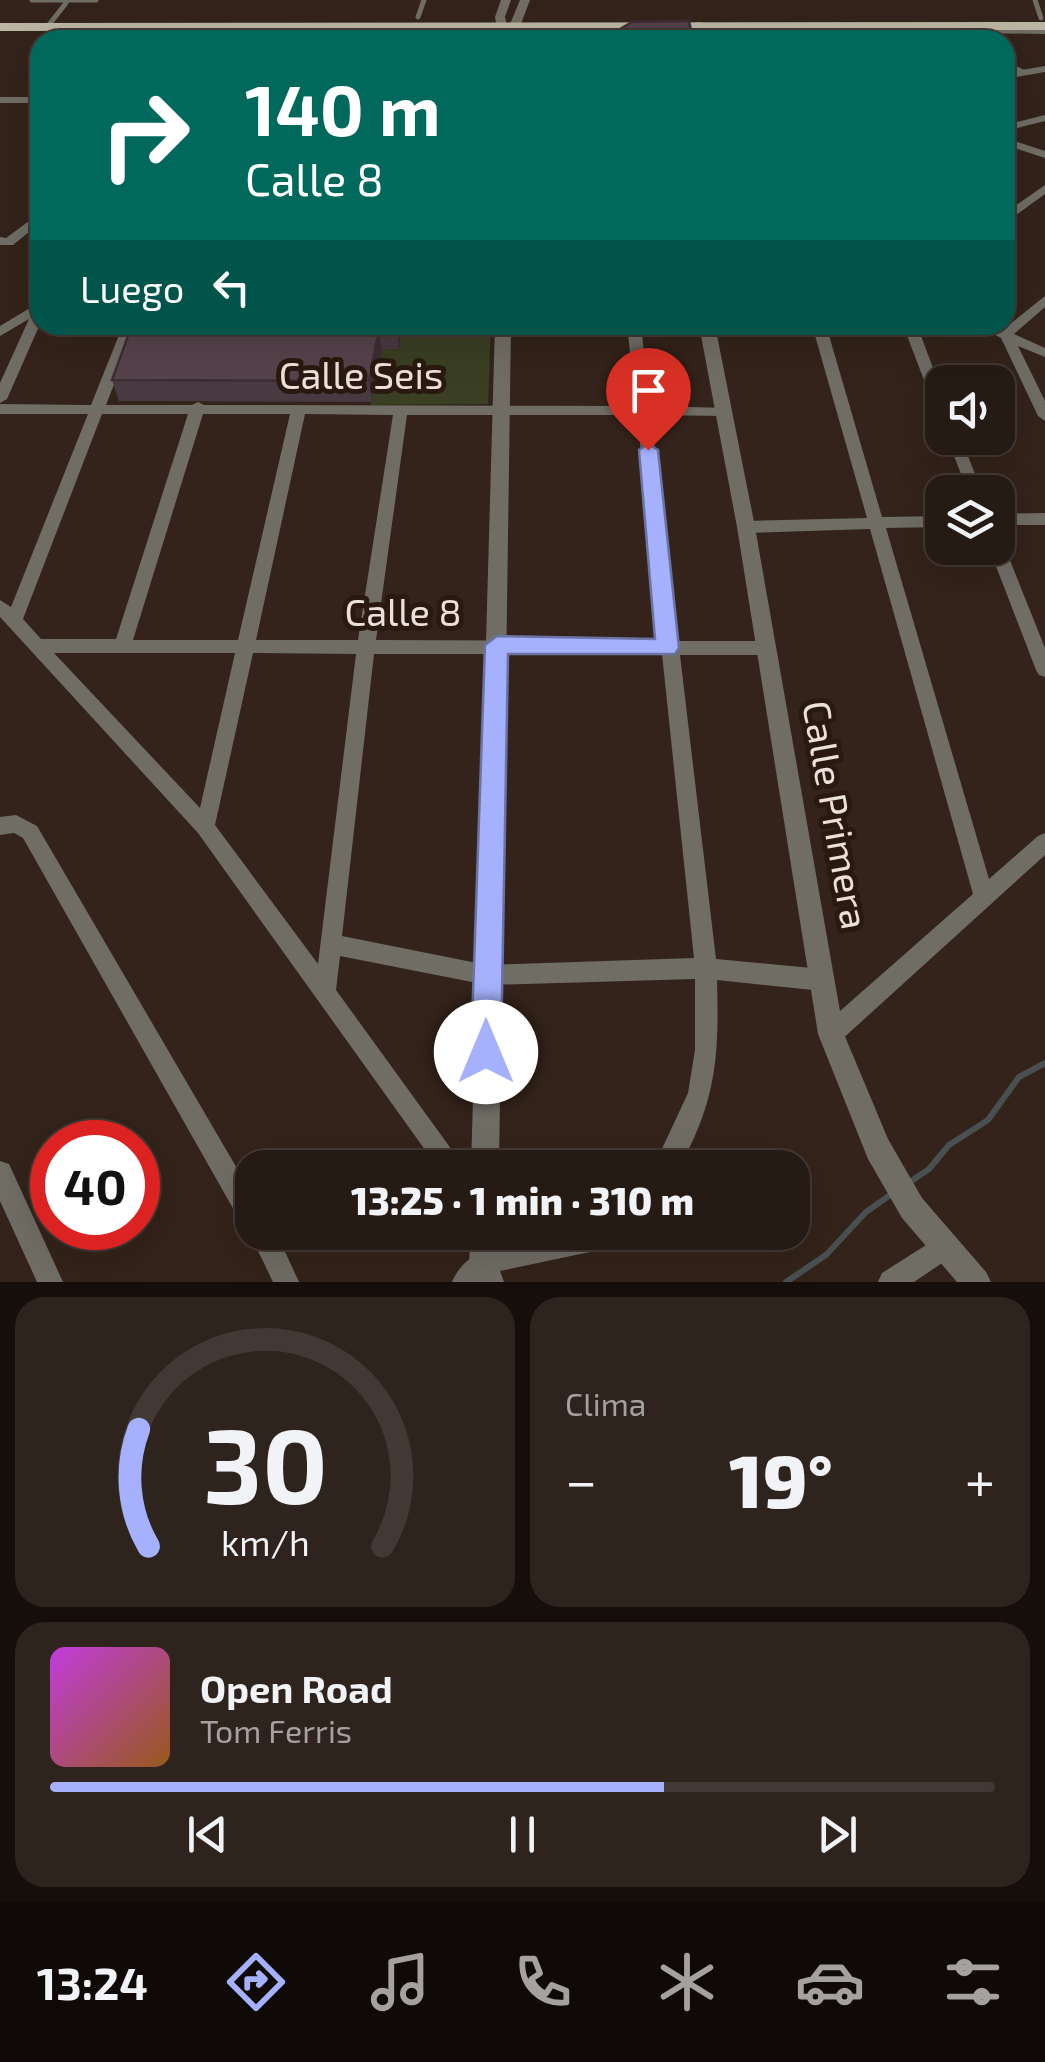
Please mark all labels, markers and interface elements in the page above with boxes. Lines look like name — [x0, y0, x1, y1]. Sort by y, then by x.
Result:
text: 140 m — [245, 66, 441, 150]
icon: right — [80, 70, 210, 200]
text: Calle 8 — [245, 151, 384, 205]
icon: left — [204, 260, 259, 315]
text: Luego — [80, 265, 184, 311]
pin — [606, 348, 691, 451]
street label: Calle Seis — [279, 351, 443, 397]
icon: arrive — [621, 363, 676, 418]
map controls — [925, 365, 1015, 565]
button: sound — [925, 365, 1015, 455]
button: layers — [925, 475, 1015, 565]
street label: Calle 8 — [344, 588, 462, 634]
street label: Calle Primera — [794, 697, 880, 932]
position arrow — [434, 1000, 538, 1104]
speed limit sign: 40 — [30, 1120, 160, 1250]
text: 13:25 · 1 min · 310 m — [351, 1177, 694, 1223]
text: Clima — [565, 1384, 646, 1422]
text: 30 — [203, 1400, 327, 1525]
text: 19° — [729, 1433, 833, 1523]
text: − — [565, 1446, 597, 1512]
text: + — [965, 1446, 995, 1512]
text: km/h — [221, 1520, 309, 1563]
text: Open Road — [200, 1665, 393, 1711]
text: Tom Ferris — [200, 1711, 352, 1749]
icon: previous — [180, 1807, 235, 1862]
icon: pause — [495, 1807, 550, 1862]
icon: next — [810, 1807, 865, 1862]
icon: directions — [221, 1947, 291, 2017]
icon: music — [365, 1947, 435, 2017]
icon: phone — [508, 1947, 578, 2017]
icon: climate — [652, 1947, 722, 2017]
icon: car — [795, 1947, 865, 2017]
icon: filters — [938, 1947, 1008, 2017]
text: 13:24 — [37, 1955, 148, 2009]

